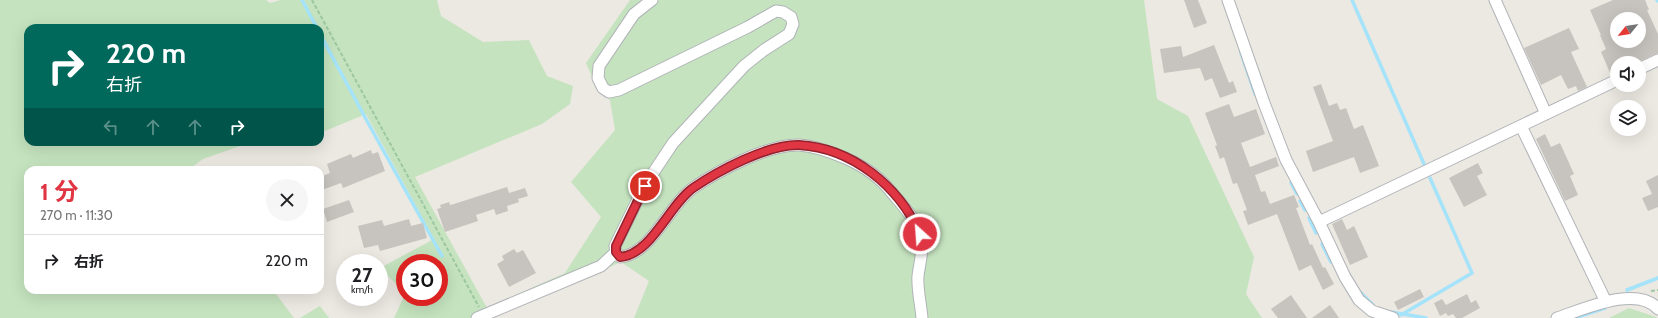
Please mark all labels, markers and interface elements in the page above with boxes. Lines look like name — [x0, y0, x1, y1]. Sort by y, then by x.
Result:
north arrow — [1610, 12, 1646, 48]
map controls — [1610, 12, 1646, 136]
text: 220 m — [106, 36, 186, 70]
icon: right — [40, 40, 92, 92]
button: sound — [1610, 56, 1646, 92]
text: 右折 — [106, 74, 142, 96]
button: layers — [1610, 100, 1646, 136]
icon: left — [100, 116, 122, 138]
icon: ahead — [142, 116, 164, 138]
icon: ahead — [184, 116, 206, 138]
icon: right — [226, 116, 248, 138]
pin — [628, 169, 662, 203]
icon: arrive — [634, 175, 656, 197]
text: 1 分 — [40, 177, 78, 206]
button: close — [266, 179, 308, 221]
text: 270 m · 11:30 — [40, 207, 113, 223]
position arrow — [899, 213, 941, 255]
icon: right — [40, 250, 62, 272]
text: 220 m — [265, 252, 308, 270]
text: 右折 — [74, 253, 104, 271]
speed limit sign: 30 — [396, 254, 448, 306]
text: 27 — [352, 263, 372, 287]
text: km/h — [351, 283, 373, 296]

